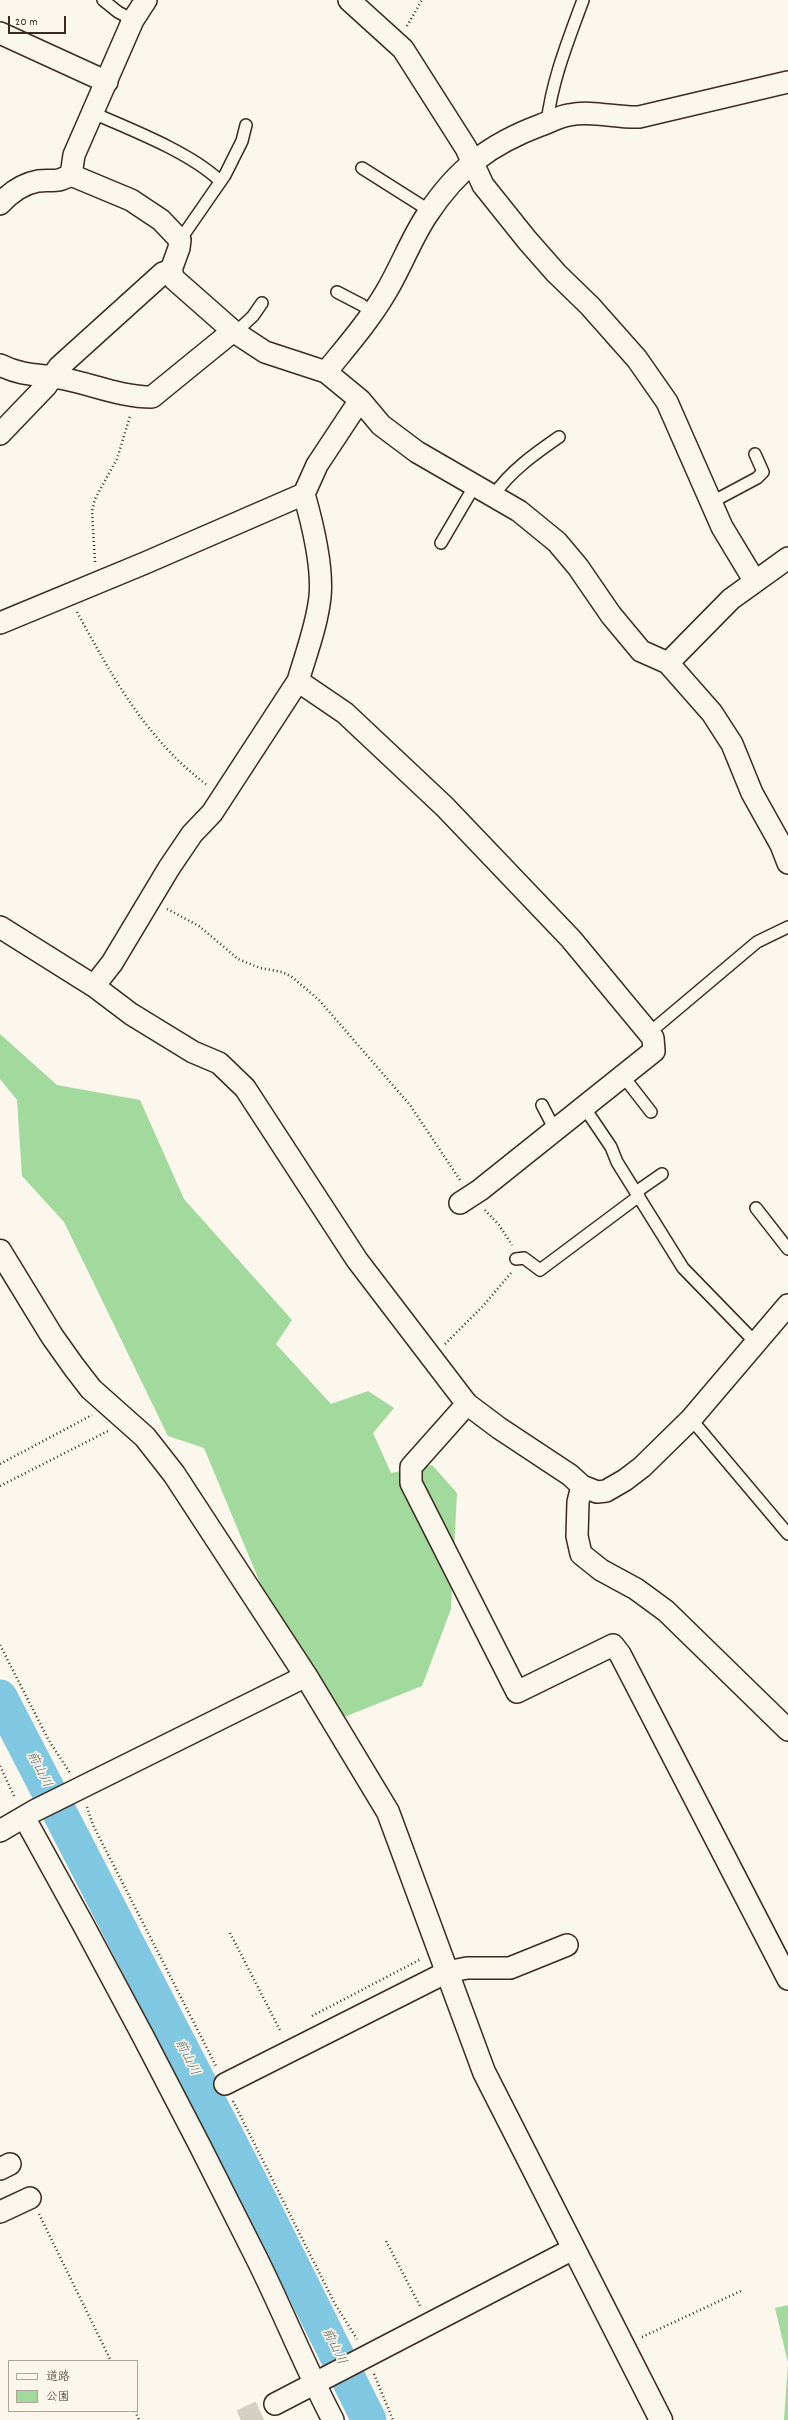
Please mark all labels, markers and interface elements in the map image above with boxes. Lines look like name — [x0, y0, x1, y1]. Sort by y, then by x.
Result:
scale bar — [10, 8, 68, 34]
text: 20 m — [15, 14, 38, 31]
water label: 前山川 — [22, 1749, 54, 1791]
water label: 前山川 — [170, 2037, 202, 2079]
water label: 前山川 — [317, 2326, 349, 2368]
legend — [8, 2360, 138, 2412]
text: 道路 — [46, 2369, 70, 2386]
text: 公園 — [46, 2389, 70, 2406]

